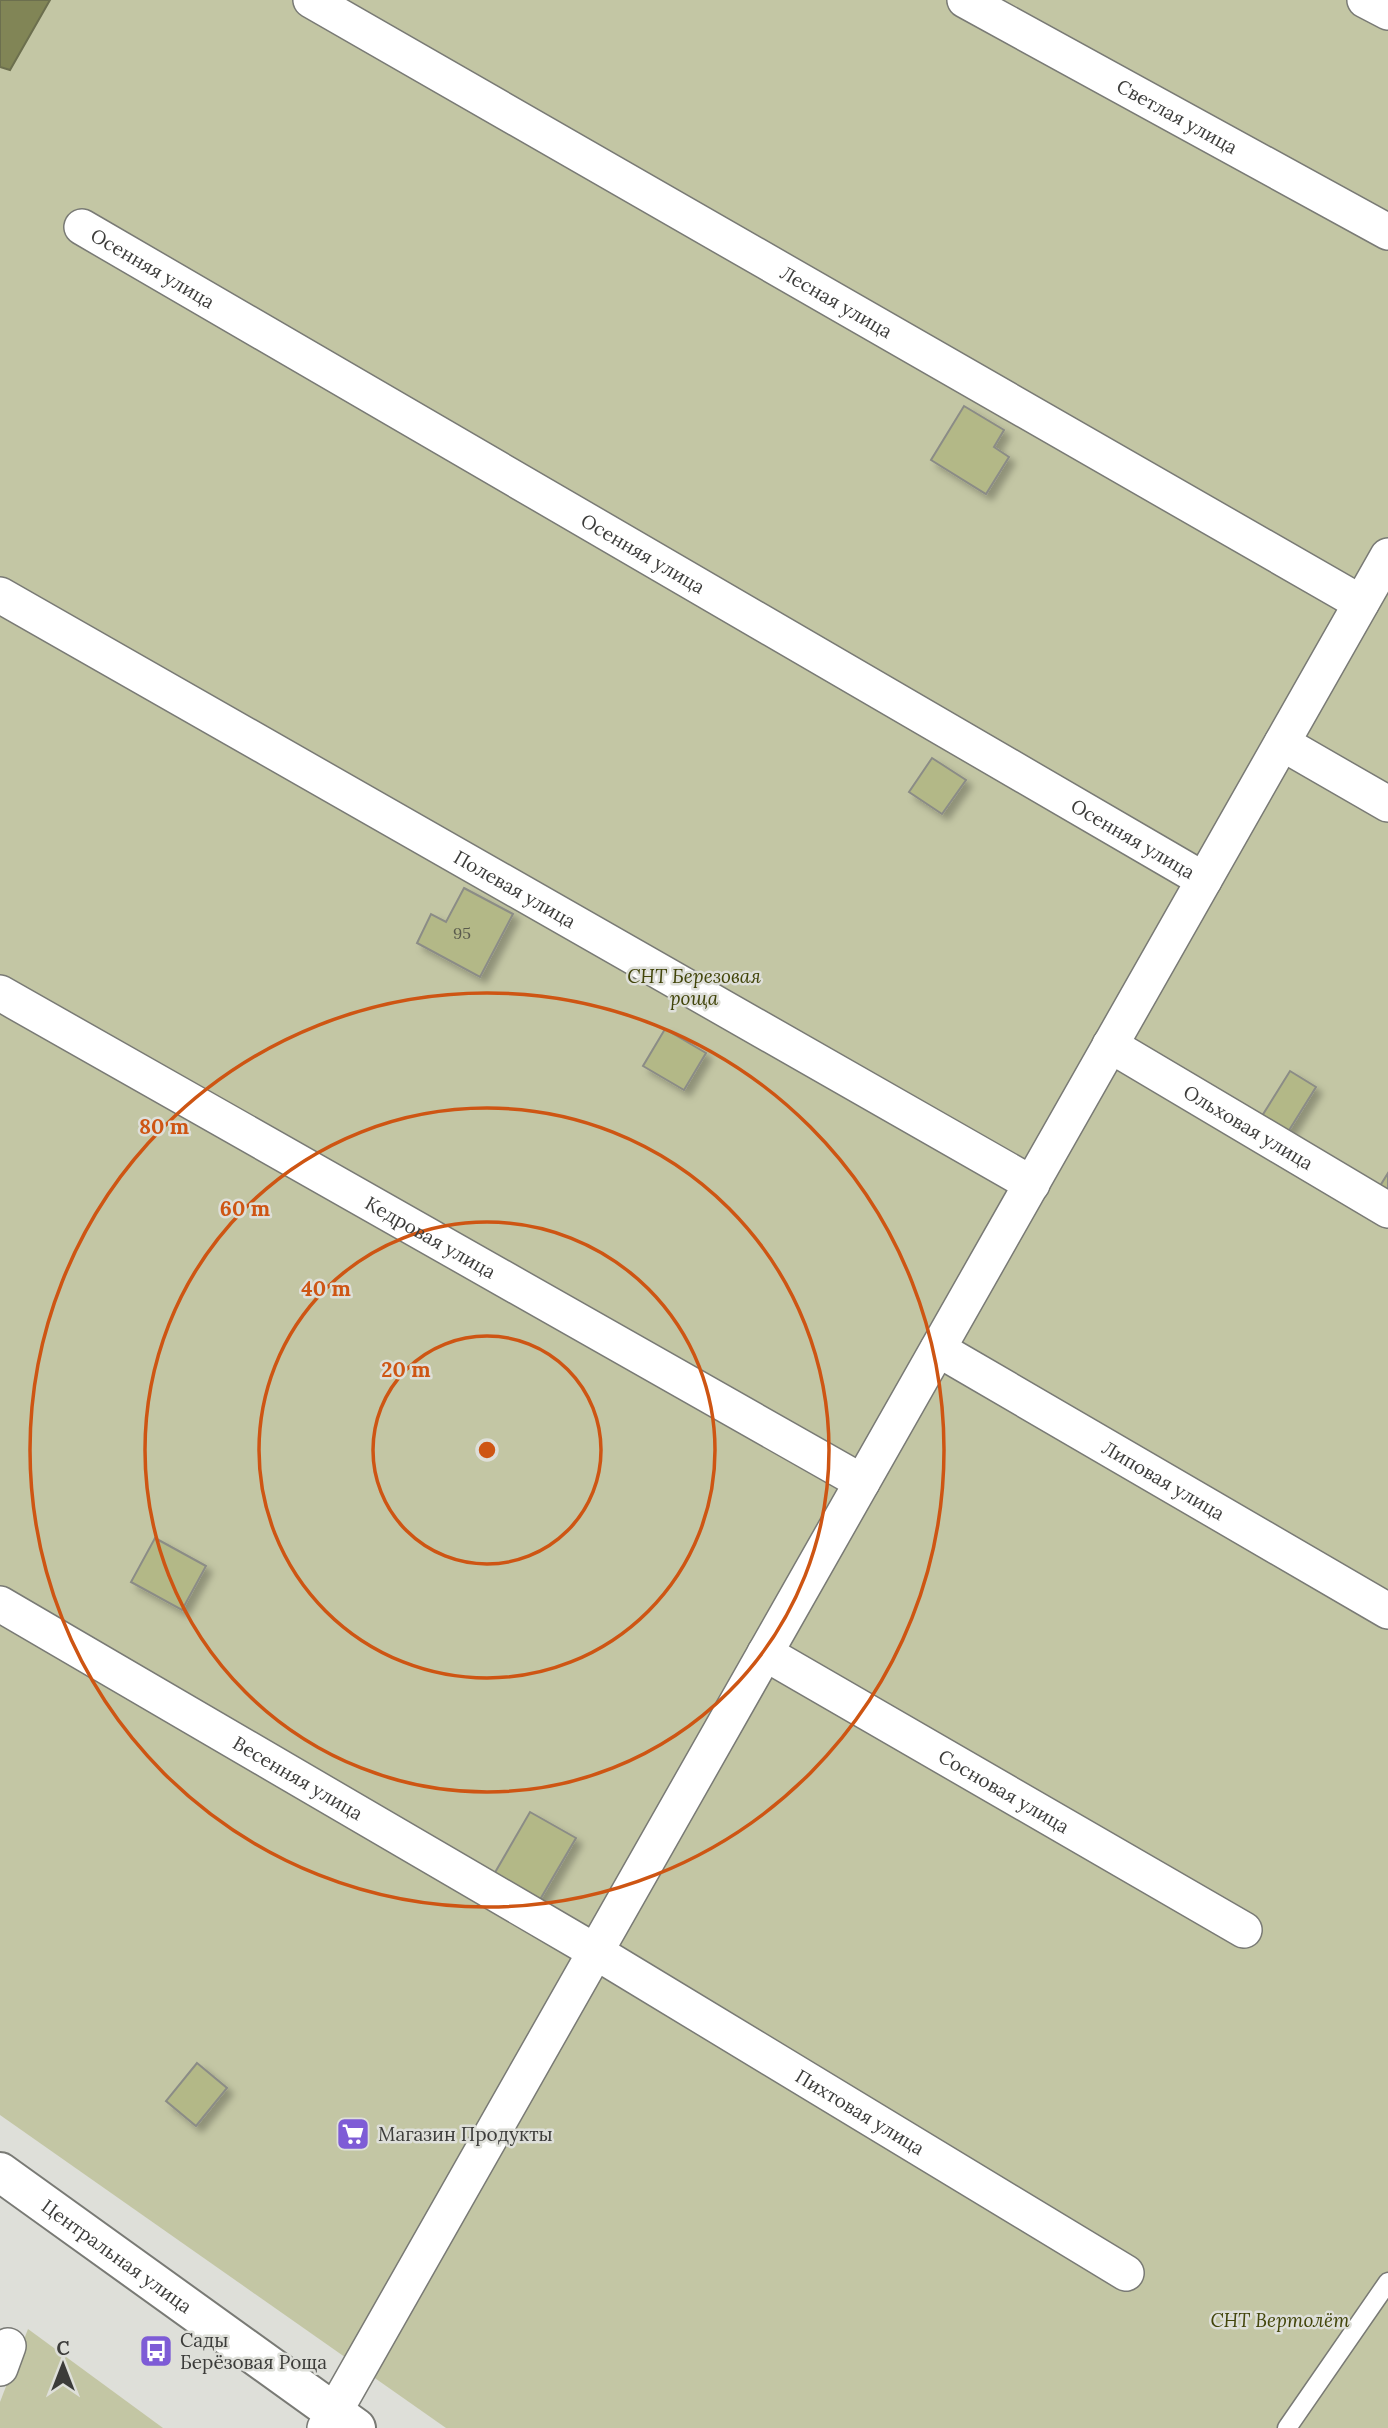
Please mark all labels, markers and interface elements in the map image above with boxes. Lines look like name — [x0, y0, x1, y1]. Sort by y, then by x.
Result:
street label: Светлая улица — [1113, 74, 1242, 159]
street label: Осенняя улица — [87, 223, 219, 314]
street label: Лесная улица — [776, 260, 897, 343]
street label: Осенняя улица — [577, 508, 709, 599]
street label: Осенняя улица — [1067, 793, 1199, 884]
street label: Полевая улица — [450, 845, 580, 933]
house number: 95 — [453, 923, 471, 943]
park label: СНТ Березовая роща — [627, 964, 761, 1010]
street label: Ольховая улица — [1179, 1079, 1318, 1175]
text: 80 m — [139, 1113, 189, 1140]
street label: Кедровая улица — [361, 1191, 500, 1284]
text: 60 m — [220, 1195, 270, 1222]
text: 40 m — [301, 1275, 351, 1302]
text: 20 m — [381, 1356, 431, 1383]
street label: Липовая улица — [1098, 1435, 1229, 1525]
centre of rings — [475, 1438, 499, 1462]
street label: Весенняя улица — [229, 1731, 367, 1825]
street label: Сосновая улица — [934, 1744, 1074, 1838]
street label: Пихтовая улица — [791, 2064, 929, 2160]
supermarket icon: Магазин Продукты — [334, 2115, 372, 2153]
place label: Магазин Продукты — [378, 2122, 553, 2146]
street label: Центральная улица — [37, 2194, 197, 2318]
park label: СНТ Вертолёт — [1210, 2308, 1350, 2332]
place label: Сады Берёзовая Роща — [180, 2328, 327, 2374]
north arrow — [28, 2330, 98, 2400]
bus stop icon: Сады Берёзовая Роща — [137, 2332, 175, 2370]
text: С — [56, 2336, 70, 2360]

